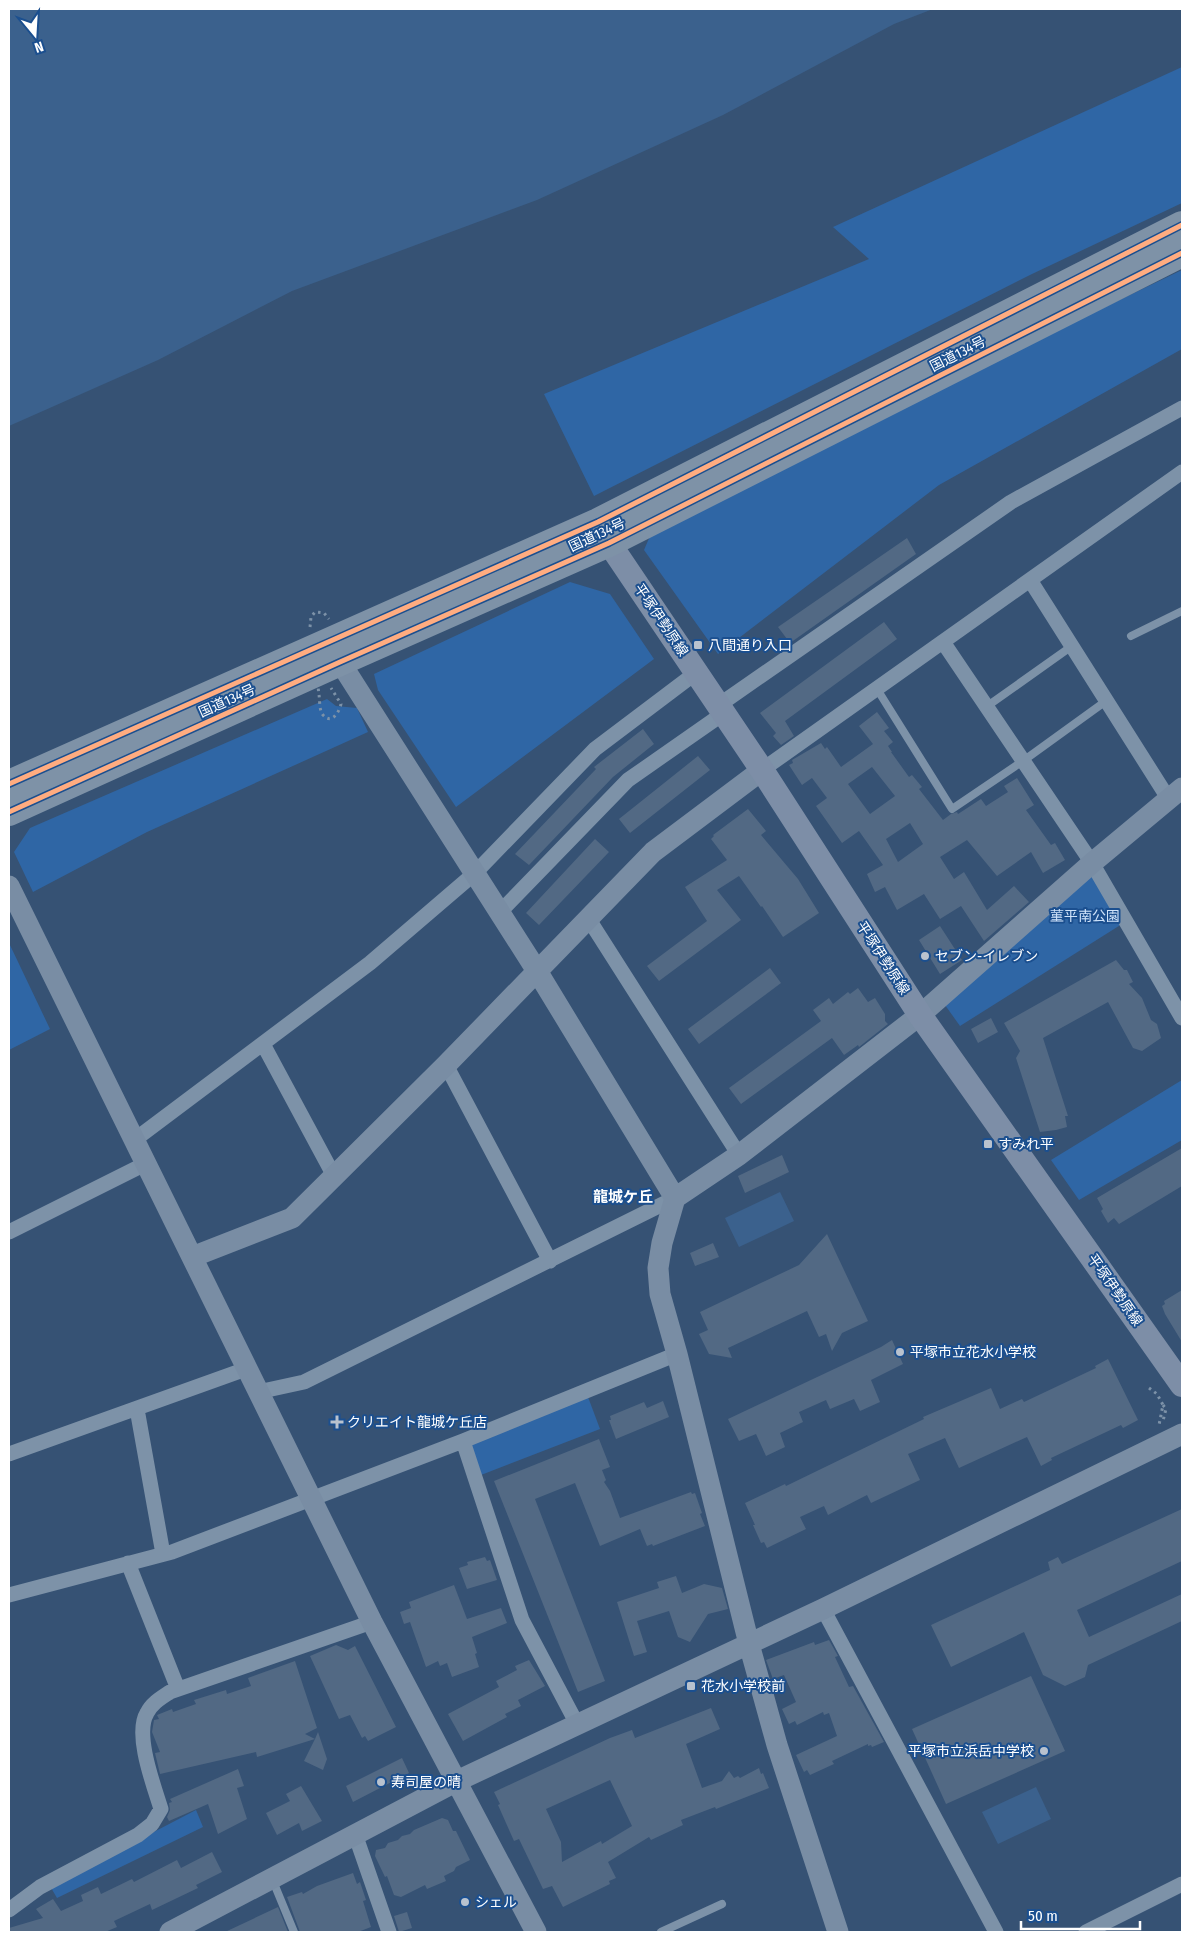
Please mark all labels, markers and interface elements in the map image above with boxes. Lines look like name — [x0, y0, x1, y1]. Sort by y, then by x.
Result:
north arrow — [10, 10, 60, 60]
text: N — [32, 38, 45, 56]
street label: 国道134号 — [927, 333, 989, 375]
street label: 国道134号 — [566, 515, 628, 555]
street label: 平塚伊勢原線 — [630, 580, 692, 660]
place label: 八間通り入口 — [708, 637, 792, 654]
marker: 八間通り入口 — [692, 639, 704, 651]
street label: 国道134号 — [196, 681, 258, 721]
park label: 菫平南公園 — [1050, 908, 1120, 925]
street label: 平塚伊勢原線 — [853, 918, 913, 998]
place label: セブン-イレブン — [935, 948, 1038, 965]
marker: セブン-イレブン — [919, 950, 931, 962]
place label: すみれ平 — [998, 1136, 1054, 1153]
marker: すみれ平 — [982, 1138, 994, 1150]
district label: 龍城ケ丘 — [593, 1188, 653, 1206]
street label: 平塚伊勢原線 — [1084, 1251, 1146, 1329]
place label: 平塚市立花水小学校 — [910, 1344, 1036, 1361]
marker: 平塚市立花水小学校 — [894, 1346, 906, 1358]
place label: クリエイト龍城ケ丘店 — [347, 1414, 487, 1431]
marker: クリエイト龍城ケ丘店 — [331, 1416, 343, 1428]
place label: 花水小学校前 — [701, 1678, 785, 1695]
marker: 花水小学校前 — [685, 1680, 697, 1692]
place label: 平塚市立浜岳中学校 — [908, 1743, 1034, 1760]
marker: 平塚市立浜岳中学校 — [1038, 1745, 1050, 1757]
place label: 寿司屋の晴 — [391, 1774, 461, 1791]
marker: 寿司屋の晴 — [375, 1776, 387, 1788]
place label: シェル — [475, 1894, 517, 1911]
marker: シェル — [459, 1896, 471, 1908]
scale bar — [1021, 1898, 1140, 1930]
text: 50 m — [1028, 1907, 1058, 1925]

